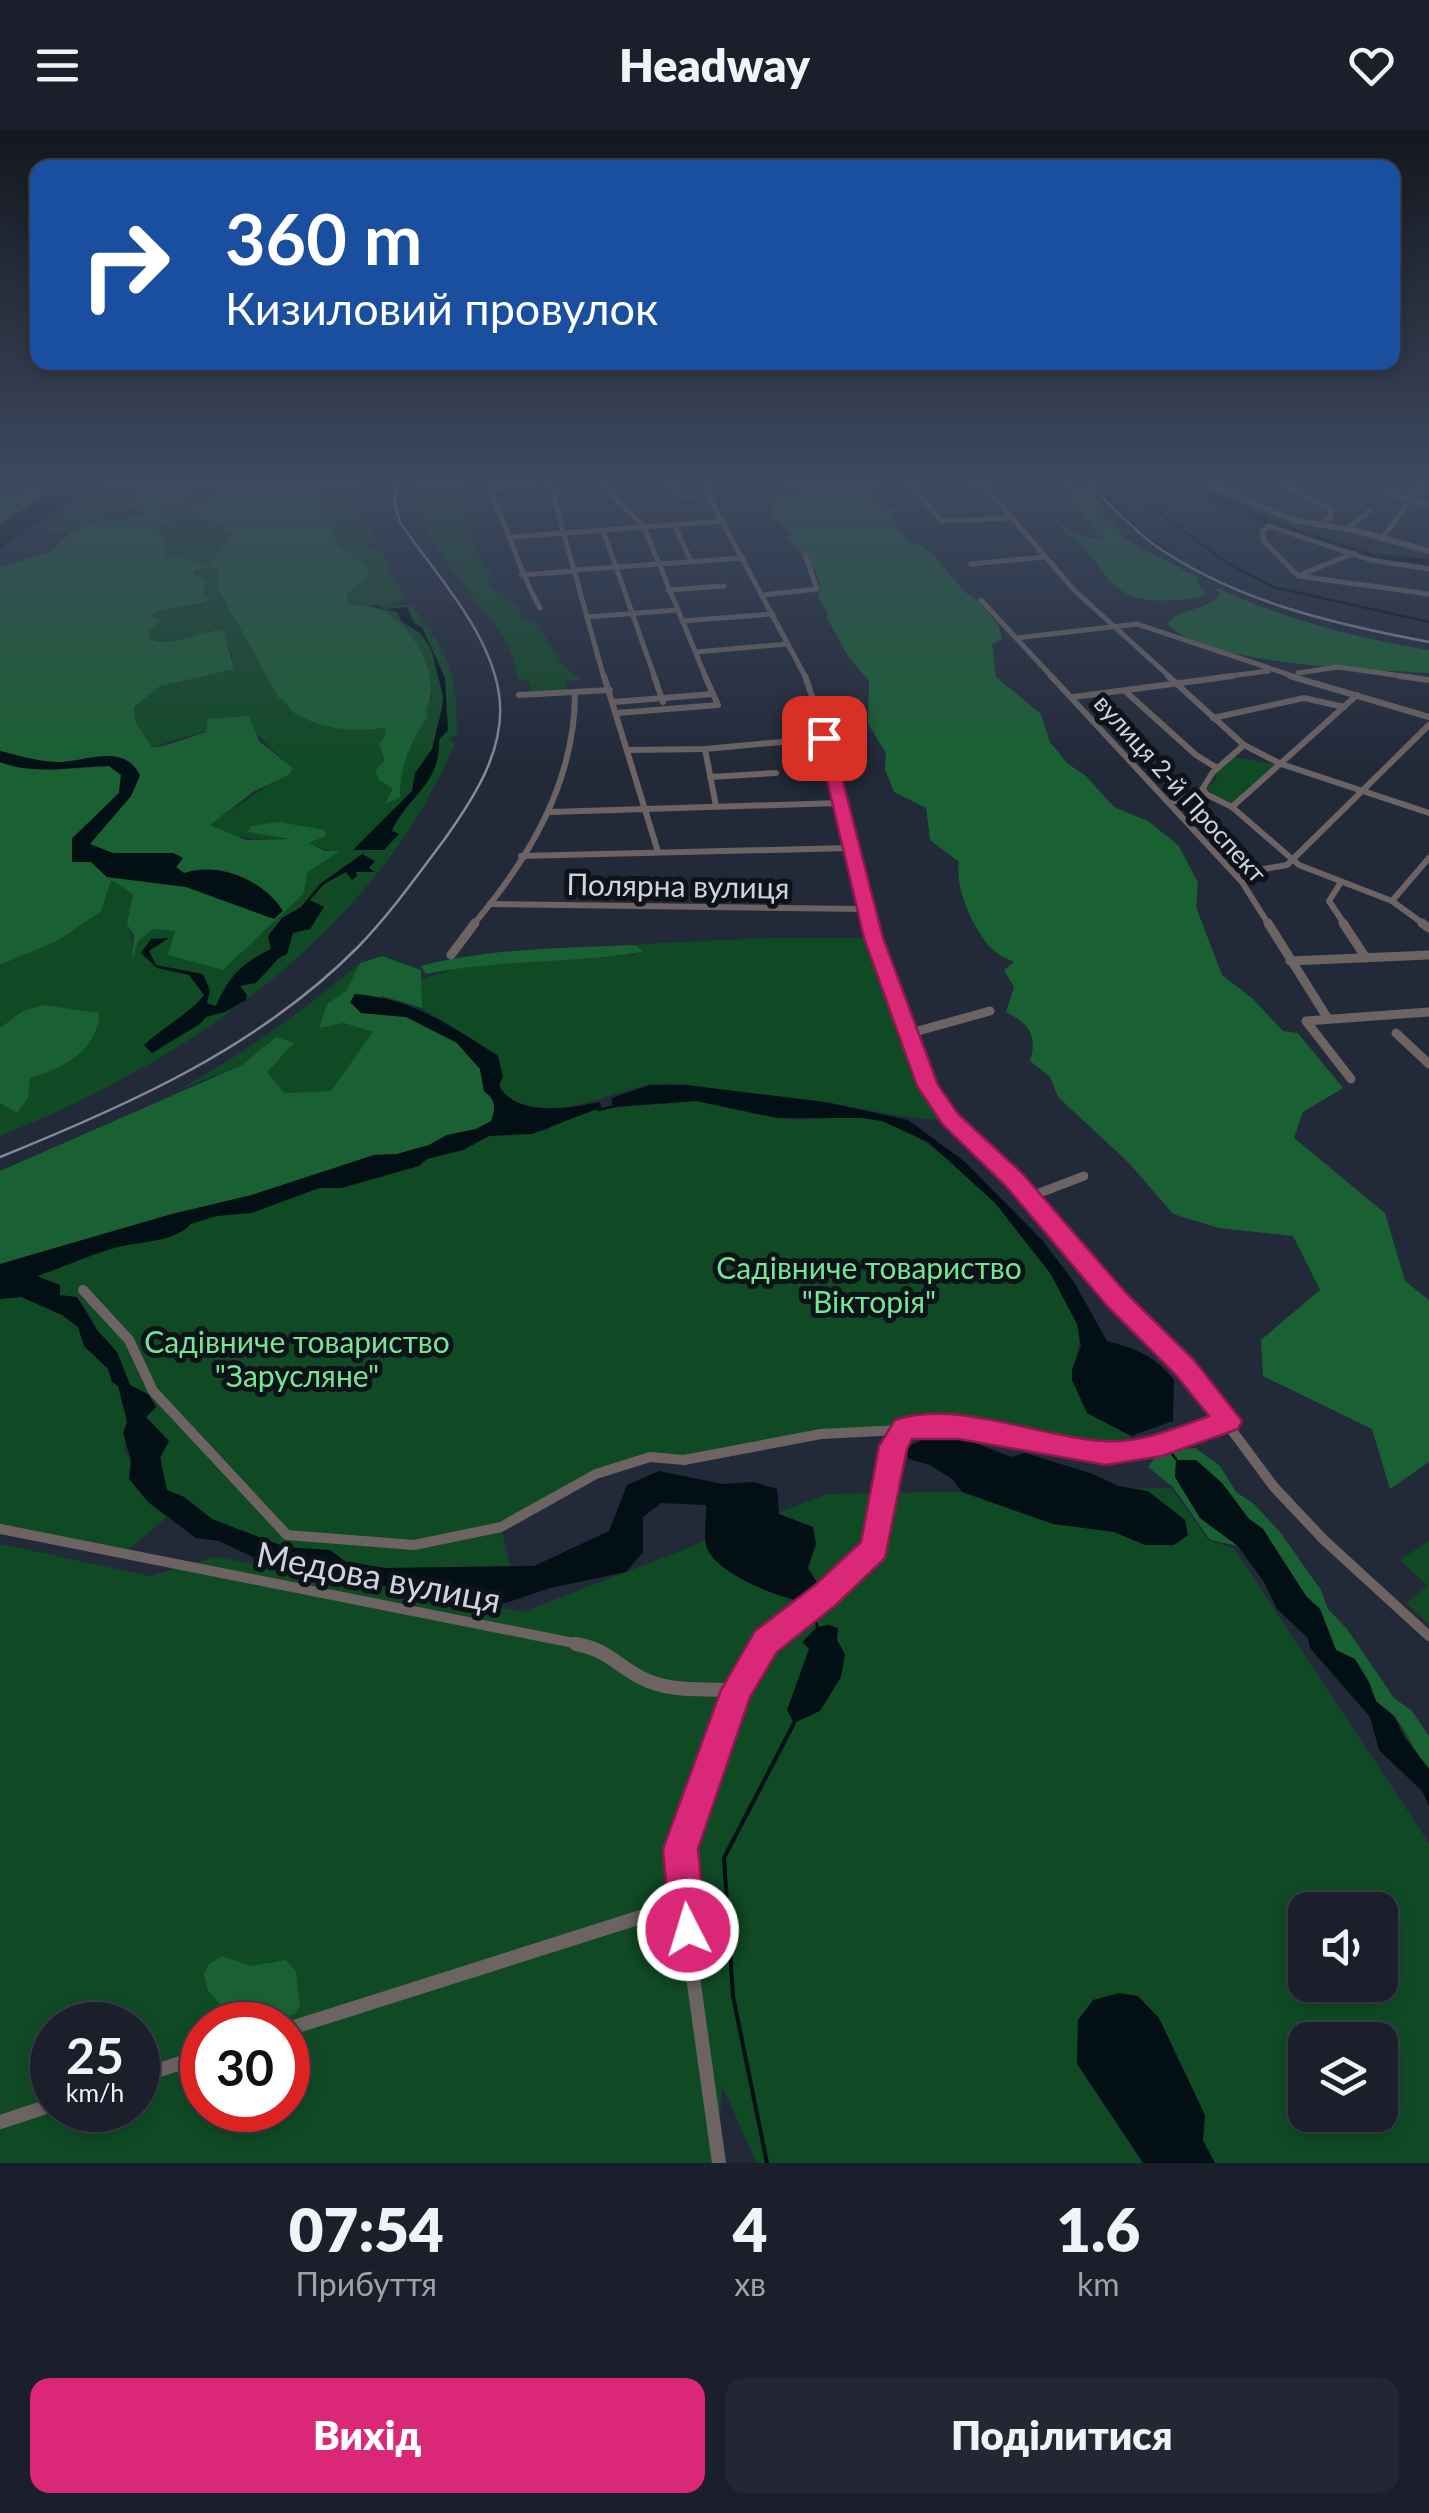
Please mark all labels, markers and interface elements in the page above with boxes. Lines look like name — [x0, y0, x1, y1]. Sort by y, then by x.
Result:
icon: menu — [30, 38, 85, 93]
text: Headway — [619, 38, 810, 92]
icon: heart — [1344, 38, 1399, 93]
text: 360 m — [225, 196, 422, 280]
icon: right — [60, 200, 190, 330]
text: Кизиловий провулок — [225, 281, 658, 335]
street label: вулиця 2-й Проспект — [1089, 688, 1273, 888]
pin — [782, 696, 867, 781]
icon: arrive — [797, 711, 852, 766]
street label: Полярна вулиця — [566, 865, 790, 905]
park label: Садівниче товариство "Вікторія" — [716, 1249, 1022, 1319]
park label: Садівниче товариство "Зарусляне" — [144, 1323, 450, 1393]
street label: Медова вулиця — [253, 1532, 505, 1620]
position arrow — [636, 1878, 740, 1982]
map controls — [1288, 1892, 1398, 2132]
button: sound — [1288, 1892, 1398, 2002]
speed limit sign: 30 — [180, 2002, 310, 2132]
button: layers — [1288, 2022, 1398, 2132]
text: 25 — [66, 2025, 124, 2085]
text: km/h — [66, 2077, 124, 2107]
text: 07:54 — [289, 2193, 444, 2265]
text: 4 — [733, 2193, 767, 2265]
text: 1.6 — [1056, 2193, 1140, 2265]
text: Прибуття — [296, 2264, 437, 2303]
text: хв — [734, 2264, 766, 2303]
text: km — [1077, 2264, 1120, 2303]
button: Вихід — [30, 2378, 705, 2493]
button: Поділитися — [725, 2378, 1399, 2493]

